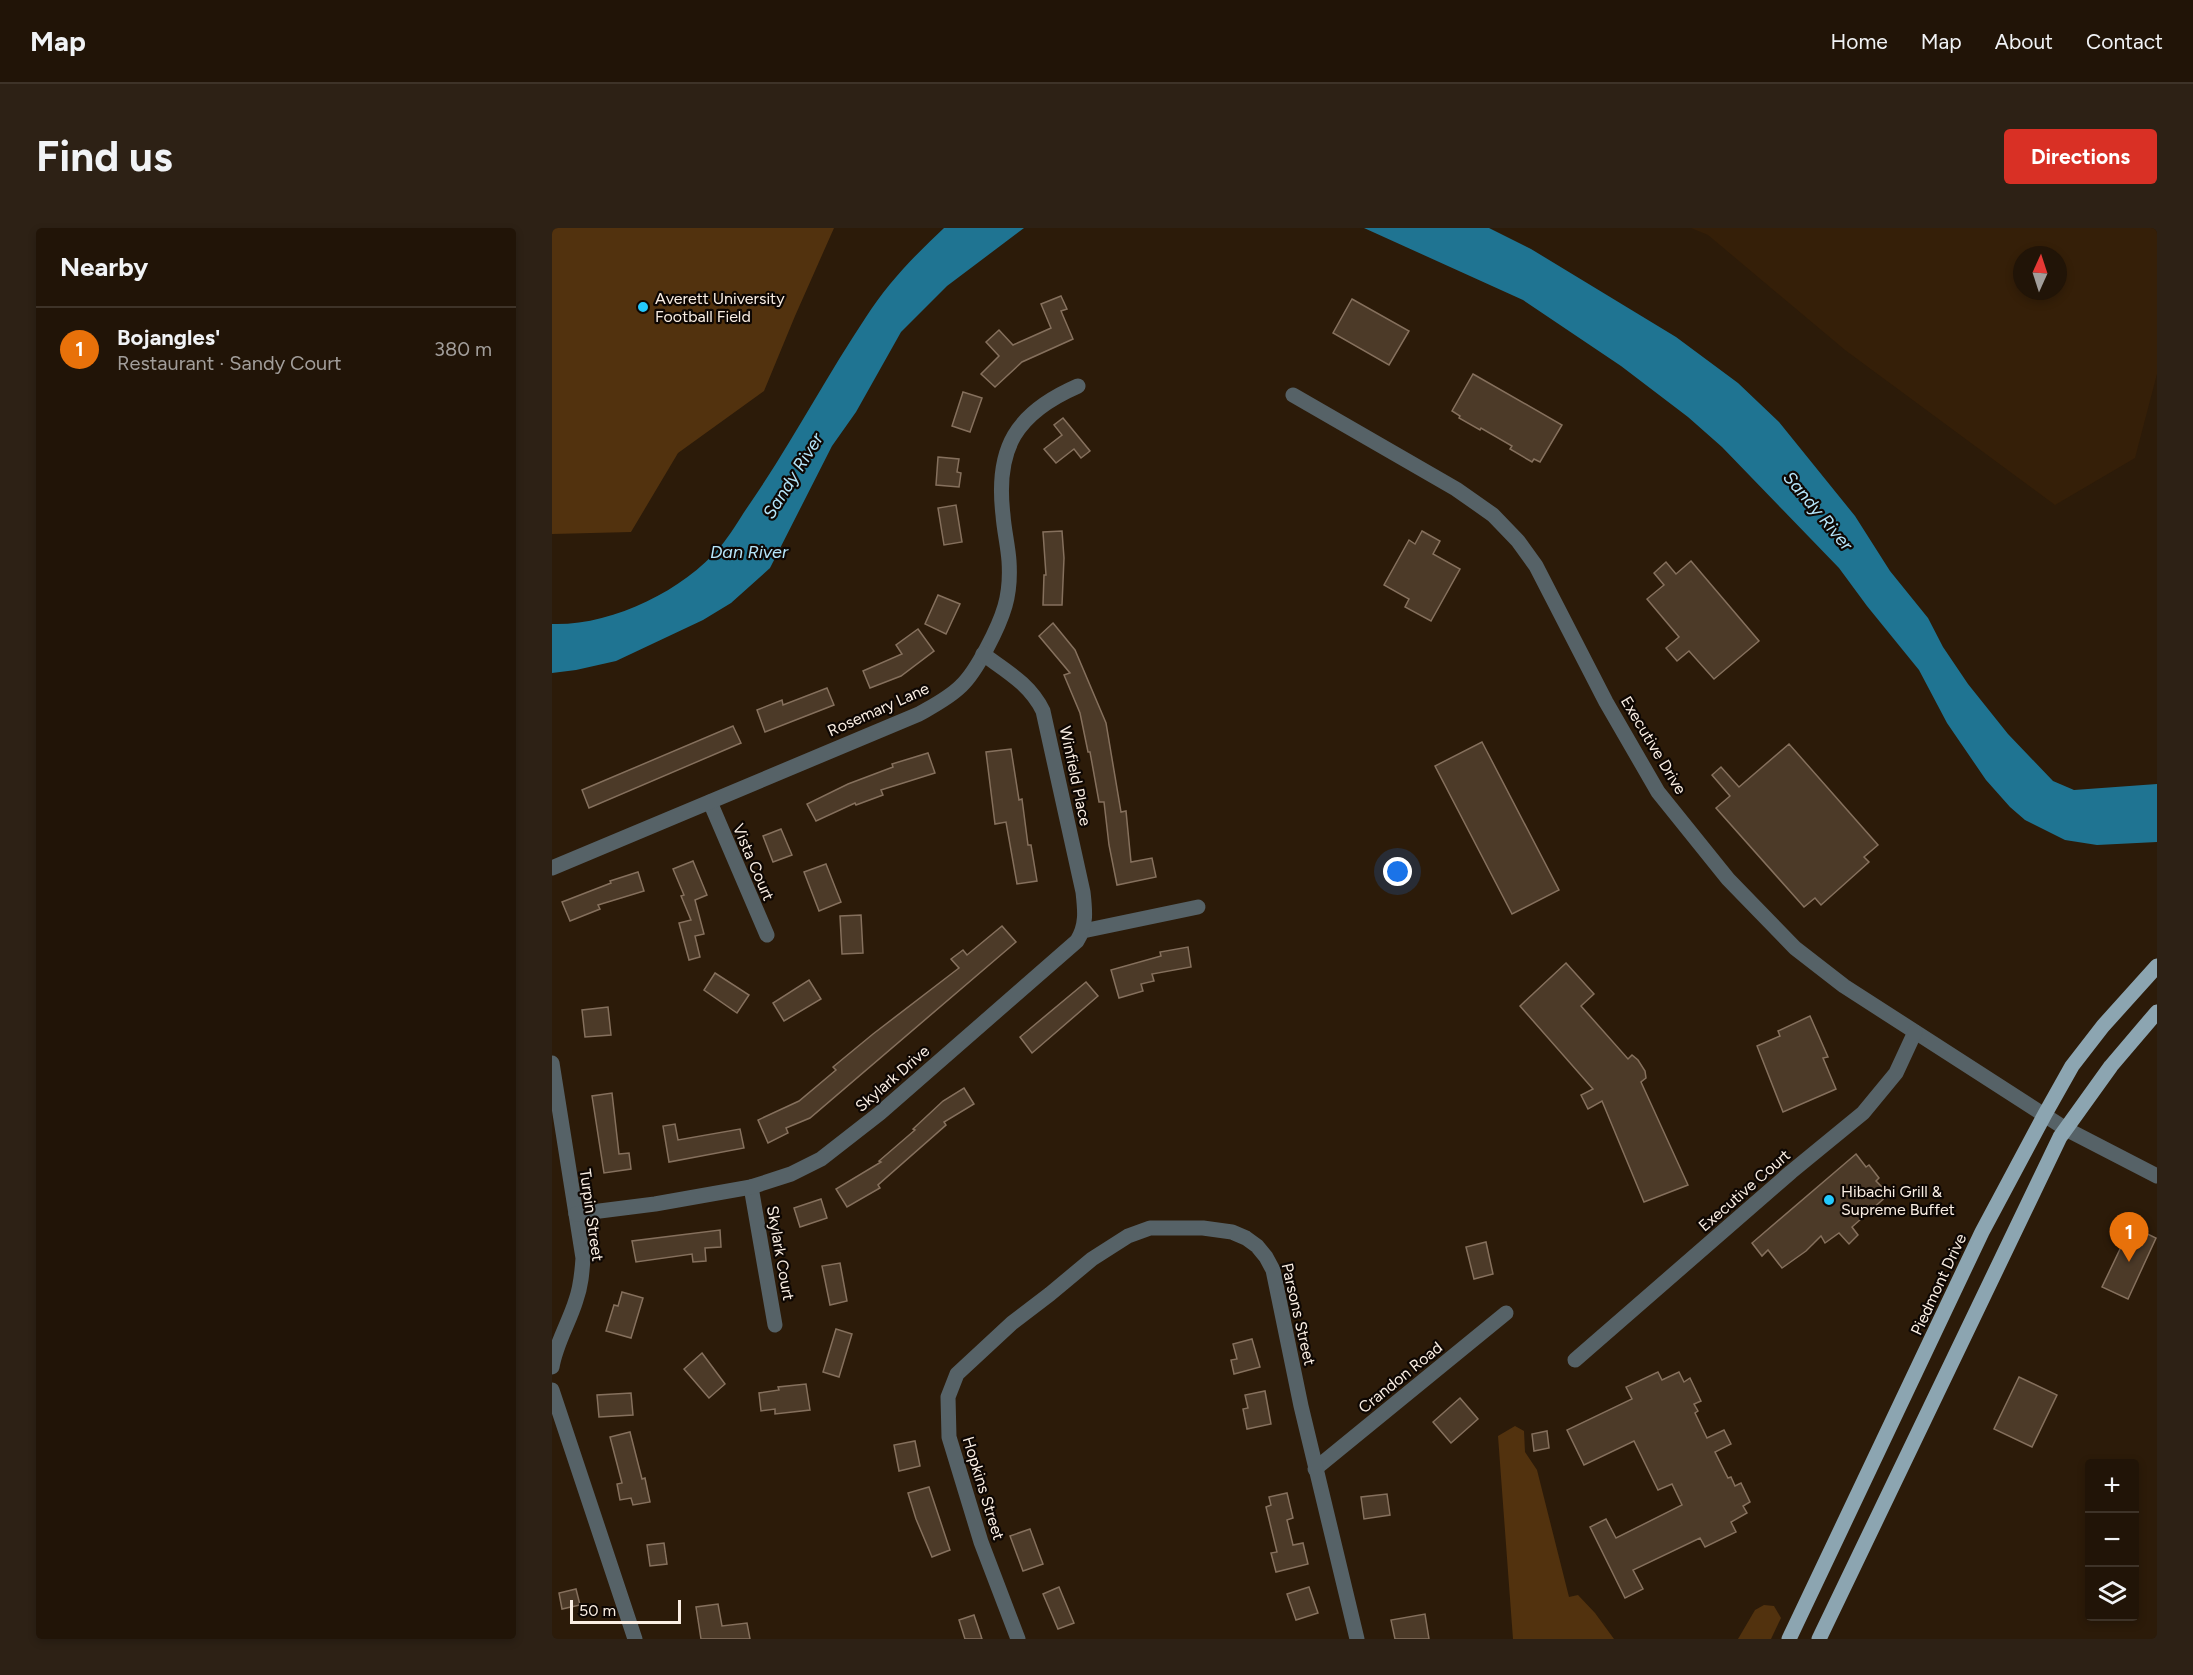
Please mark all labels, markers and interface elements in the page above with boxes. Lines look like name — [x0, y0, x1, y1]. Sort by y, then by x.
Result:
text: Map — [30, 24, 86, 58]
text: Home — [1831, 29, 1888, 54]
text: Map — [1921, 29, 1962, 54]
text: About — [1995, 29, 2053, 54]
text: Contact — [2086, 29, 2163, 54]
button: Directions — [2004, 129, 2157, 184]
text: Find us — [36, 131, 173, 182]
north arrow — [2013, 246, 2067, 300]
text: Nearby — [60, 251, 148, 283]
place label: Averett University Football Field — [655, 289, 785, 326]
marker: Averett University Football Field — [636, 300, 650, 314]
text: Bojangles' — [117, 324, 220, 351]
text: 1 — [75, 337, 84, 361]
text: 380 m — [434, 337, 492, 361]
text: Restaurant · Sandy Court — [117, 351, 342, 375]
water label: Sandy River — [758, 428, 828, 523]
water label: Sandy River — [1778, 467, 1858, 556]
water label: Dan River — [710, 541, 789, 563]
street label: Rosemary Lane — [824, 678, 932, 740]
street label: Executive Drive — [1617, 693, 1690, 798]
street label: Winfield Place — [1056, 724, 1095, 828]
street label: Vista Court — [729, 821, 778, 903]
your location — [1383, 857, 1412, 886]
street label: Skylark Drive — [851, 1041, 933, 1116]
street label: Executive Court — [1695, 1145, 1794, 1235]
street label: Turpin Street — [576, 1168, 607, 1263]
place label: Hibachi Grill & Supreme Buffet — [1841, 1182, 1955, 1219]
marker: Hibachi Grill & Supreme Buffet — [1822, 1193, 1836, 1207]
street label: Skylark Court — [763, 1204, 798, 1302]
pin: 1 — [2110, 1212, 2148, 1262]
street label: Piedmont Drive — [1907, 1230, 1970, 1338]
street label: Parsons Street — [1277, 1261, 1320, 1367]
street label: Crandon Road — [1355, 1338, 1446, 1417]
street label: Hopkins Street — [959, 1434, 1008, 1542]
map controls — [2085, 1459, 2139, 1621]
button: + — [2085, 1459, 2139, 1513]
button: − — [2085, 1513, 2139, 1567]
button: layers — [2085, 1567, 2139, 1621]
scale bar — [570, 1597, 681, 1624]
text: 50 m — [579, 1601, 616, 1620]

